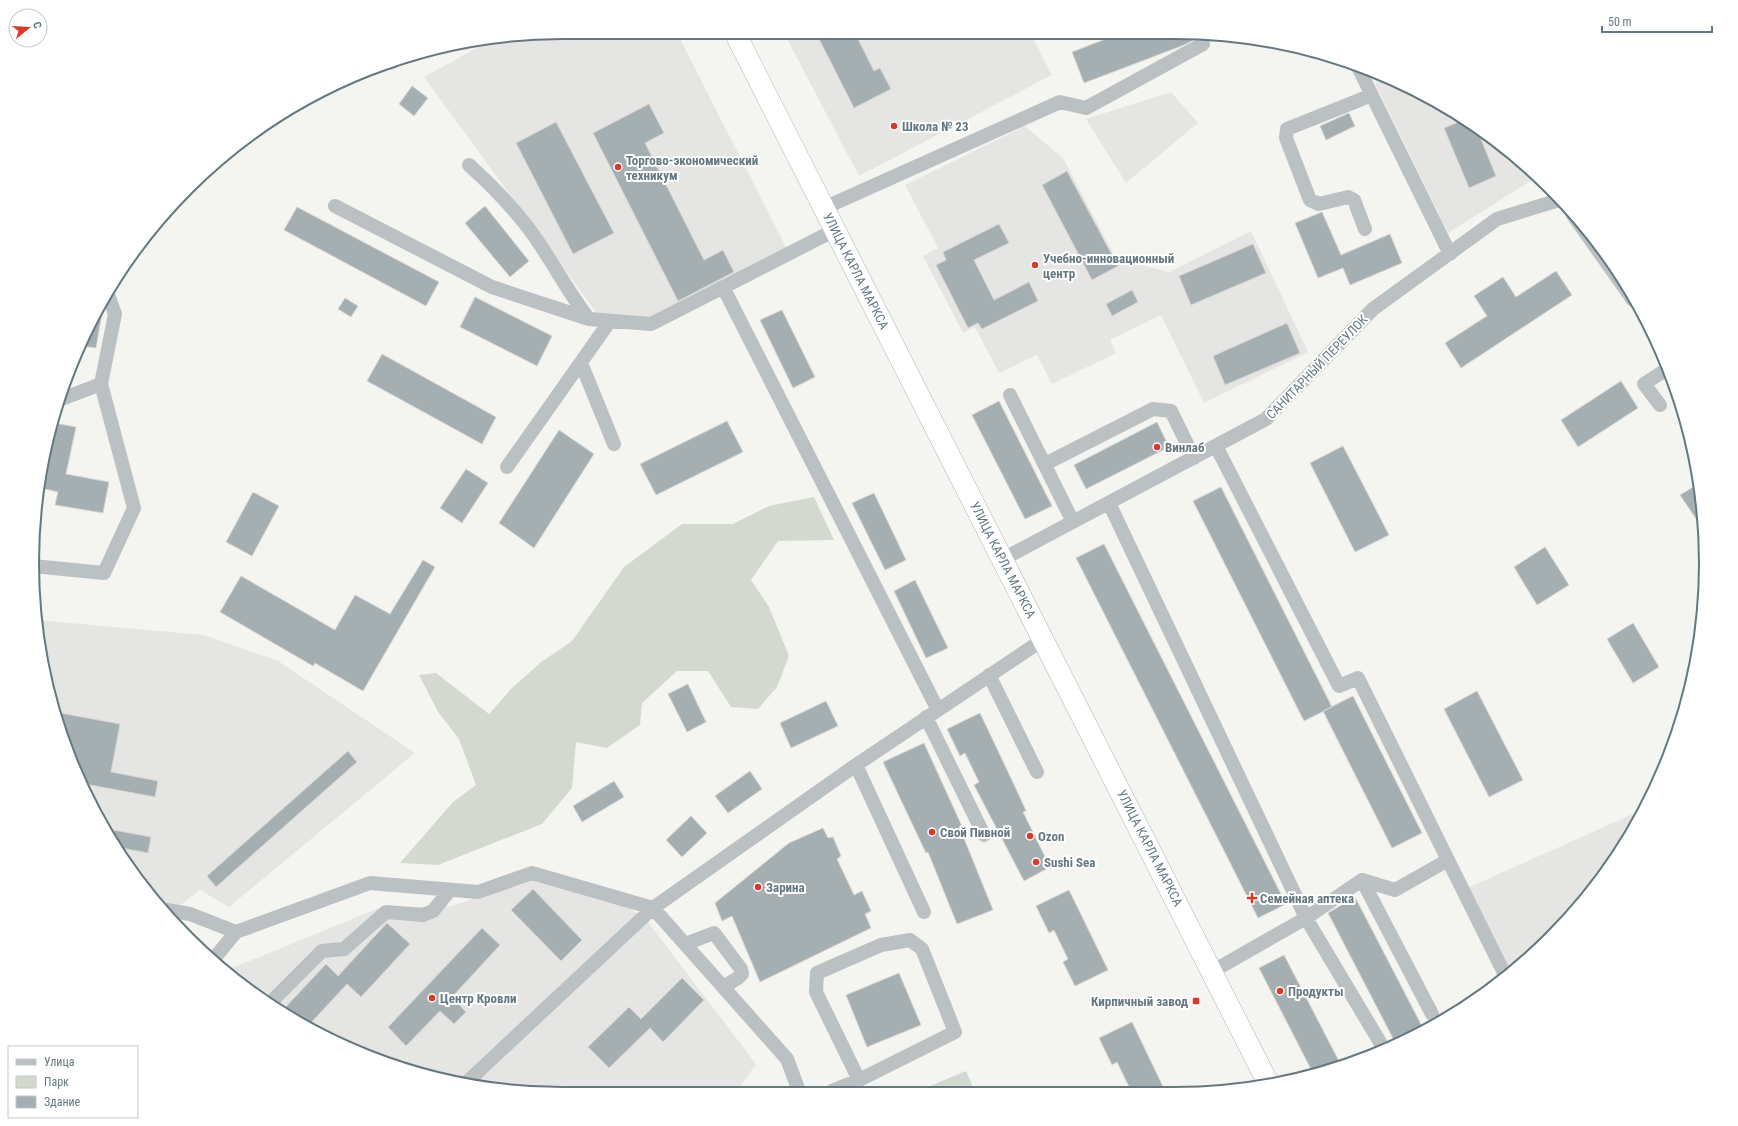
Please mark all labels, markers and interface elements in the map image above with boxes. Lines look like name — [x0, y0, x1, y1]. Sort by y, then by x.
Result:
north arrow — [8, 8, 48, 48]
scale bar — [1602, 8, 1712, 34]
text: 50 m — [1608, 15, 1632, 29]
text: С — [30, 20, 44, 30]
place label: Школа № 23 — [902, 119, 968, 134]
marker: Школа № 23 — [889, 121, 899, 131]
place label: Торгово-экономический техникум — [626, 153, 758, 183]
marker: Торгово-экономический техникум — [613, 162, 623, 172]
street label: УЛИЦА КАРЛА МАРКСА — [820, 210, 892, 332]
place label: Учебно-инновационный центр — [1043, 251, 1174, 281]
marker: Учебно-инновационный центр — [1030, 260, 1040, 270]
street label: САНИТАРНЫЙ ПЕРЕУЛОК — [1263, 311, 1371, 422]
place label: Винлаб — [1165, 440, 1205, 455]
marker: Винлаб — [1152, 442, 1162, 452]
street label: УЛИЦА КАРЛА МАРКСА — [967, 499, 1039, 621]
street label: УЛИЦА КАРЛА МАРКСА — [1114, 787, 1186, 909]
place label: Свой Пивной — [940, 825, 1010, 840]
marker: Свой Пивной — [927, 827, 937, 837]
place label: Ozon — [1038, 829, 1065, 844]
marker: Ozon — [1025, 831, 1035, 841]
place label: Sushi Sea — [1044, 855, 1095, 870]
marker: Sushi Sea — [1031, 857, 1041, 867]
place label: Зарина — [766, 880, 805, 895]
marker: Зарина — [753, 882, 763, 892]
place label: Семейная аптека — [1260, 891, 1354, 906]
marker: Семейная аптека — [1247, 893, 1257, 903]
place label: Продукты — [1288, 984, 1344, 999]
marker: Продукты — [1275, 986, 1285, 996]
place label: Центр Кровли — [440, 991, 516, 1006]
marker: Центр Кровли — [427, 993, 437, 1003]
place label: Кирпичный завод — [1091, 994, 1189, 1009]
marker: Кирпичный завод — [1191, 996, 1201, 1006]
legend — [8, 1046, 138, 1118]
text: Улица — [44, 1055, 75, 1069]
text: Парк — [44, 1075, 69, 1089]
text: Здание — [44, 1095, 81, 1109]

